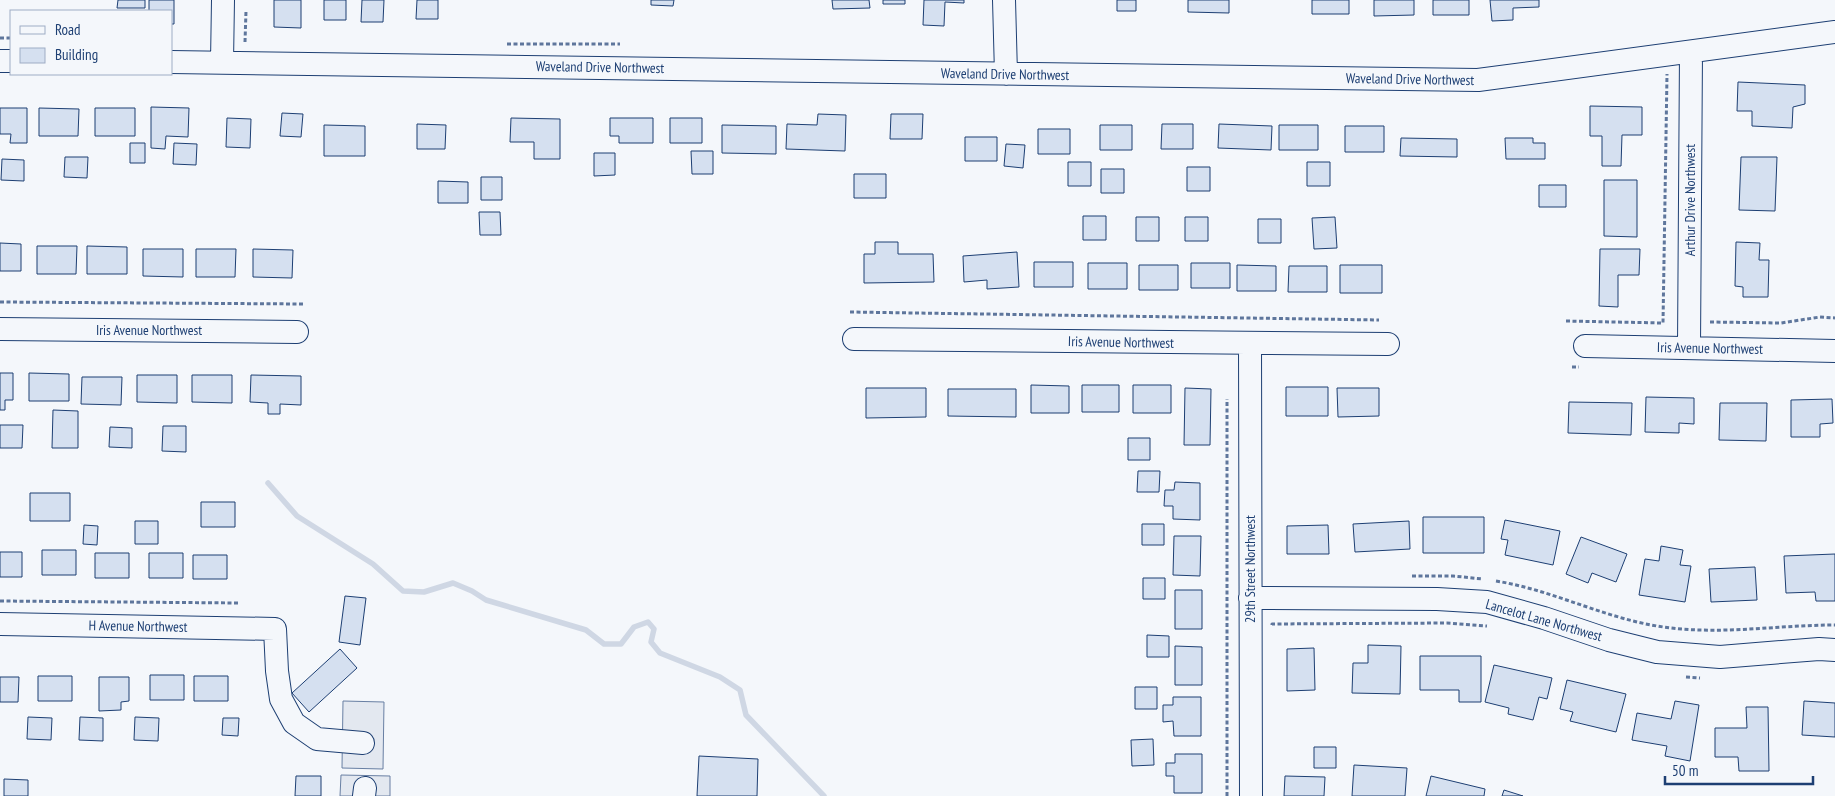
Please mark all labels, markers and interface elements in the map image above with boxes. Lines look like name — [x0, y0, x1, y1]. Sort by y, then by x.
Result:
legend — [10, 10, 172, 75]
text: Road — [55, 20, 81, 39]
text: Building — [55, 45, 98, 64]
street label: Waveland Drive Northwest — [536, 57, 665, 77]
street label: Waveland Drive Northwest — [941, 64, 1070, 84]
street label: Waveland Drive Northwest — [1346, 69, 1475, 89]
street label: Arthur Drive Northwest — [1681, 144, 1699, 256]
street label: Iris Avenue Northwest — [96, 321, 202, 339]
street label: Iris Avenue Northwest — [1068, 332, 1174, 352]
street label: Iris Avenue Northwest — [1657, 338, 1763, 358]
street label: 29th Street Northwest — [1241, 515, 1259, 623]
street label: Lancelot Lane Northwest — [1484, 595, 1604, 645]
street label: H Avenue Northwest — [88, 616, 188, 636]
scale bar — [1665, 754, 1812, 786]
text: 50 m — [1672, 761, 1698, 780]

